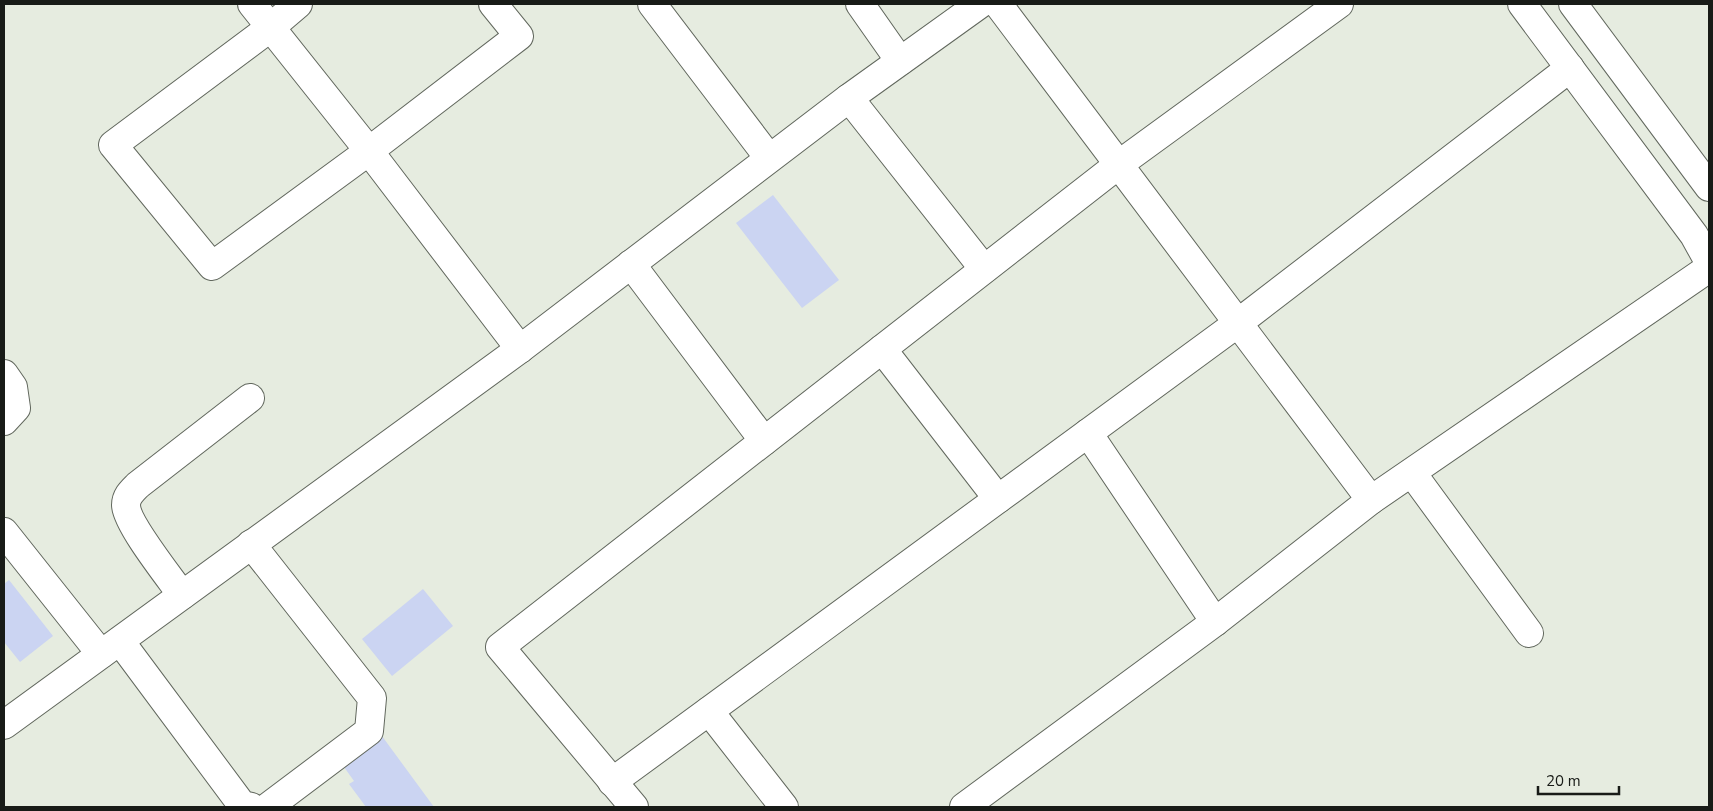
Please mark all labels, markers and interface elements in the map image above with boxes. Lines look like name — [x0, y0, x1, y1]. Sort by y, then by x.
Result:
scale bar — [1538, 764, 1619, 796]
text: 20 m — [1546, 771, 1581, 791]

